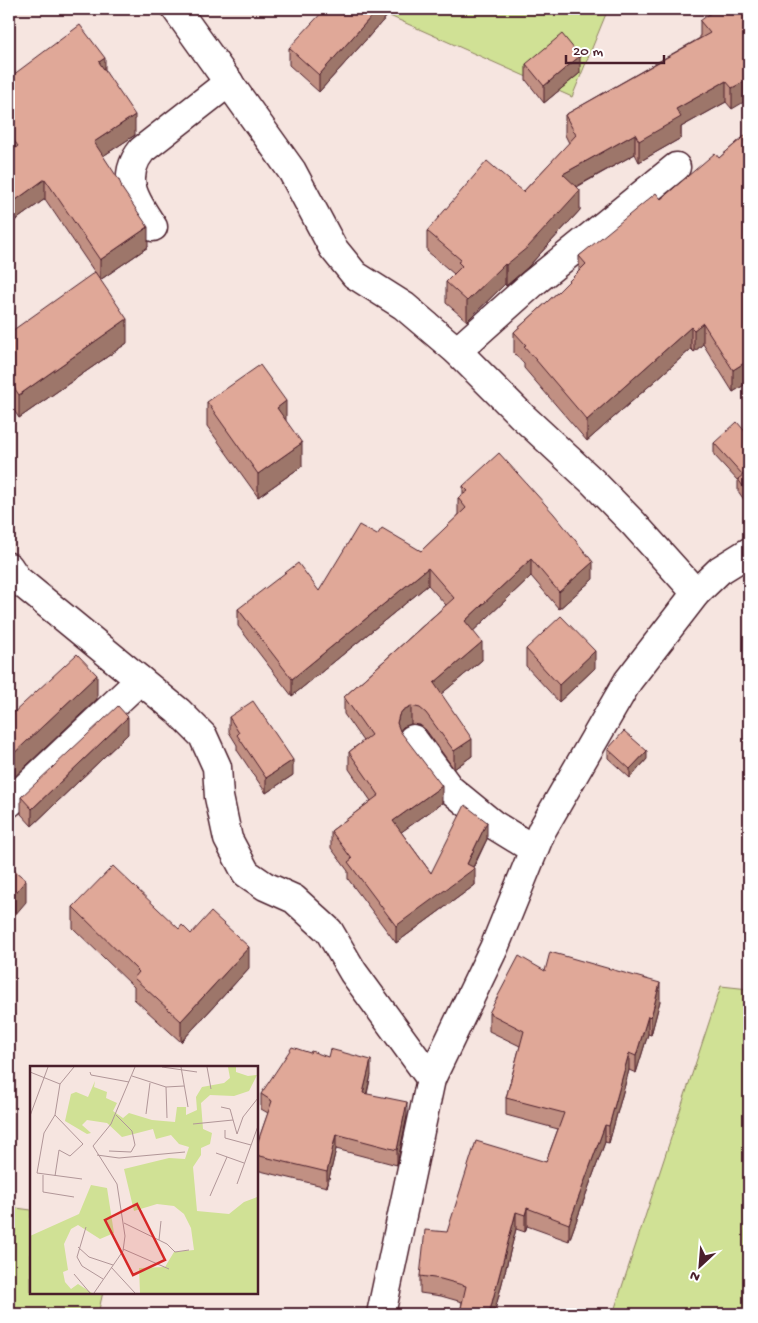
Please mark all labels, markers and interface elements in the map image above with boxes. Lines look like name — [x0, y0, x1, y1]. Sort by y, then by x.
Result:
scale bar — [566, 32, 663, 64]
text: 20 m — [573, 43, 603, 61]
inset map — [30, 1066, 258, 1293]
north arrow — [676, 1240, 726, 1290]
text: N — [688, 1266, 703, 1285]

